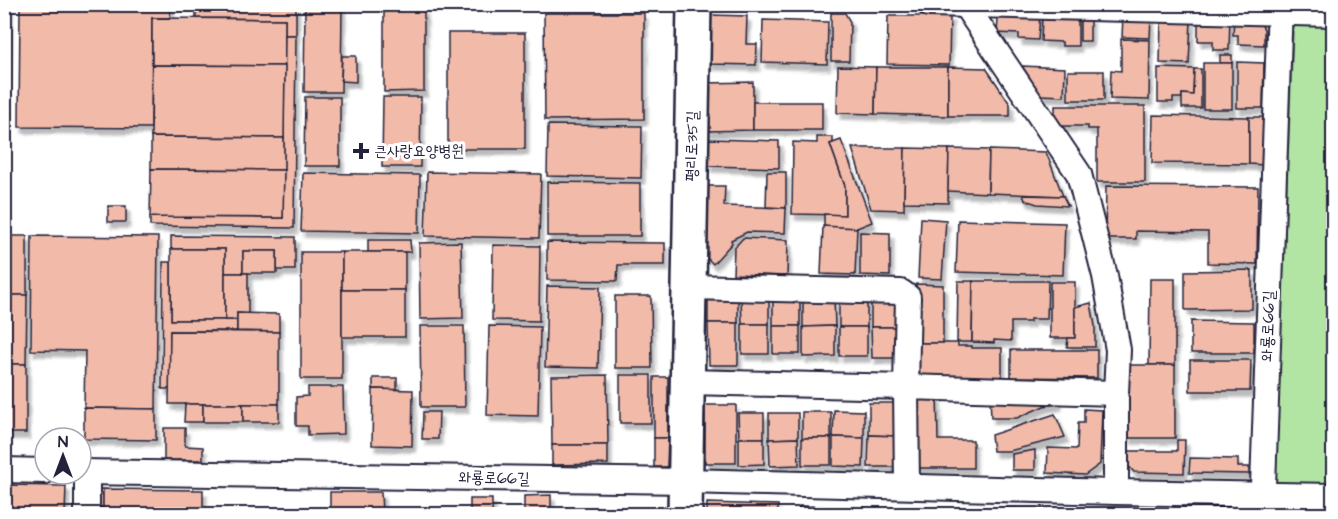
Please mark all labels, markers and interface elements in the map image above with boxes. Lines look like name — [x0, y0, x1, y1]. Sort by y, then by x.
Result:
street label: 평리로35길 — [680, 110, 704, 182]
place label: 큰사랑요양병원 — [374, 140, 464, 162]
marker: 큰사랑요양병원 — [352, 142, 370, 160]
street label: 와룡로66길 — [1256, 290, 1280, 362]
north arrow — [33, 426, 93, 486]
text: N — [58, 431, 68, 453]
street label: 와룡로66길 — [458, 466, 530, 490]

